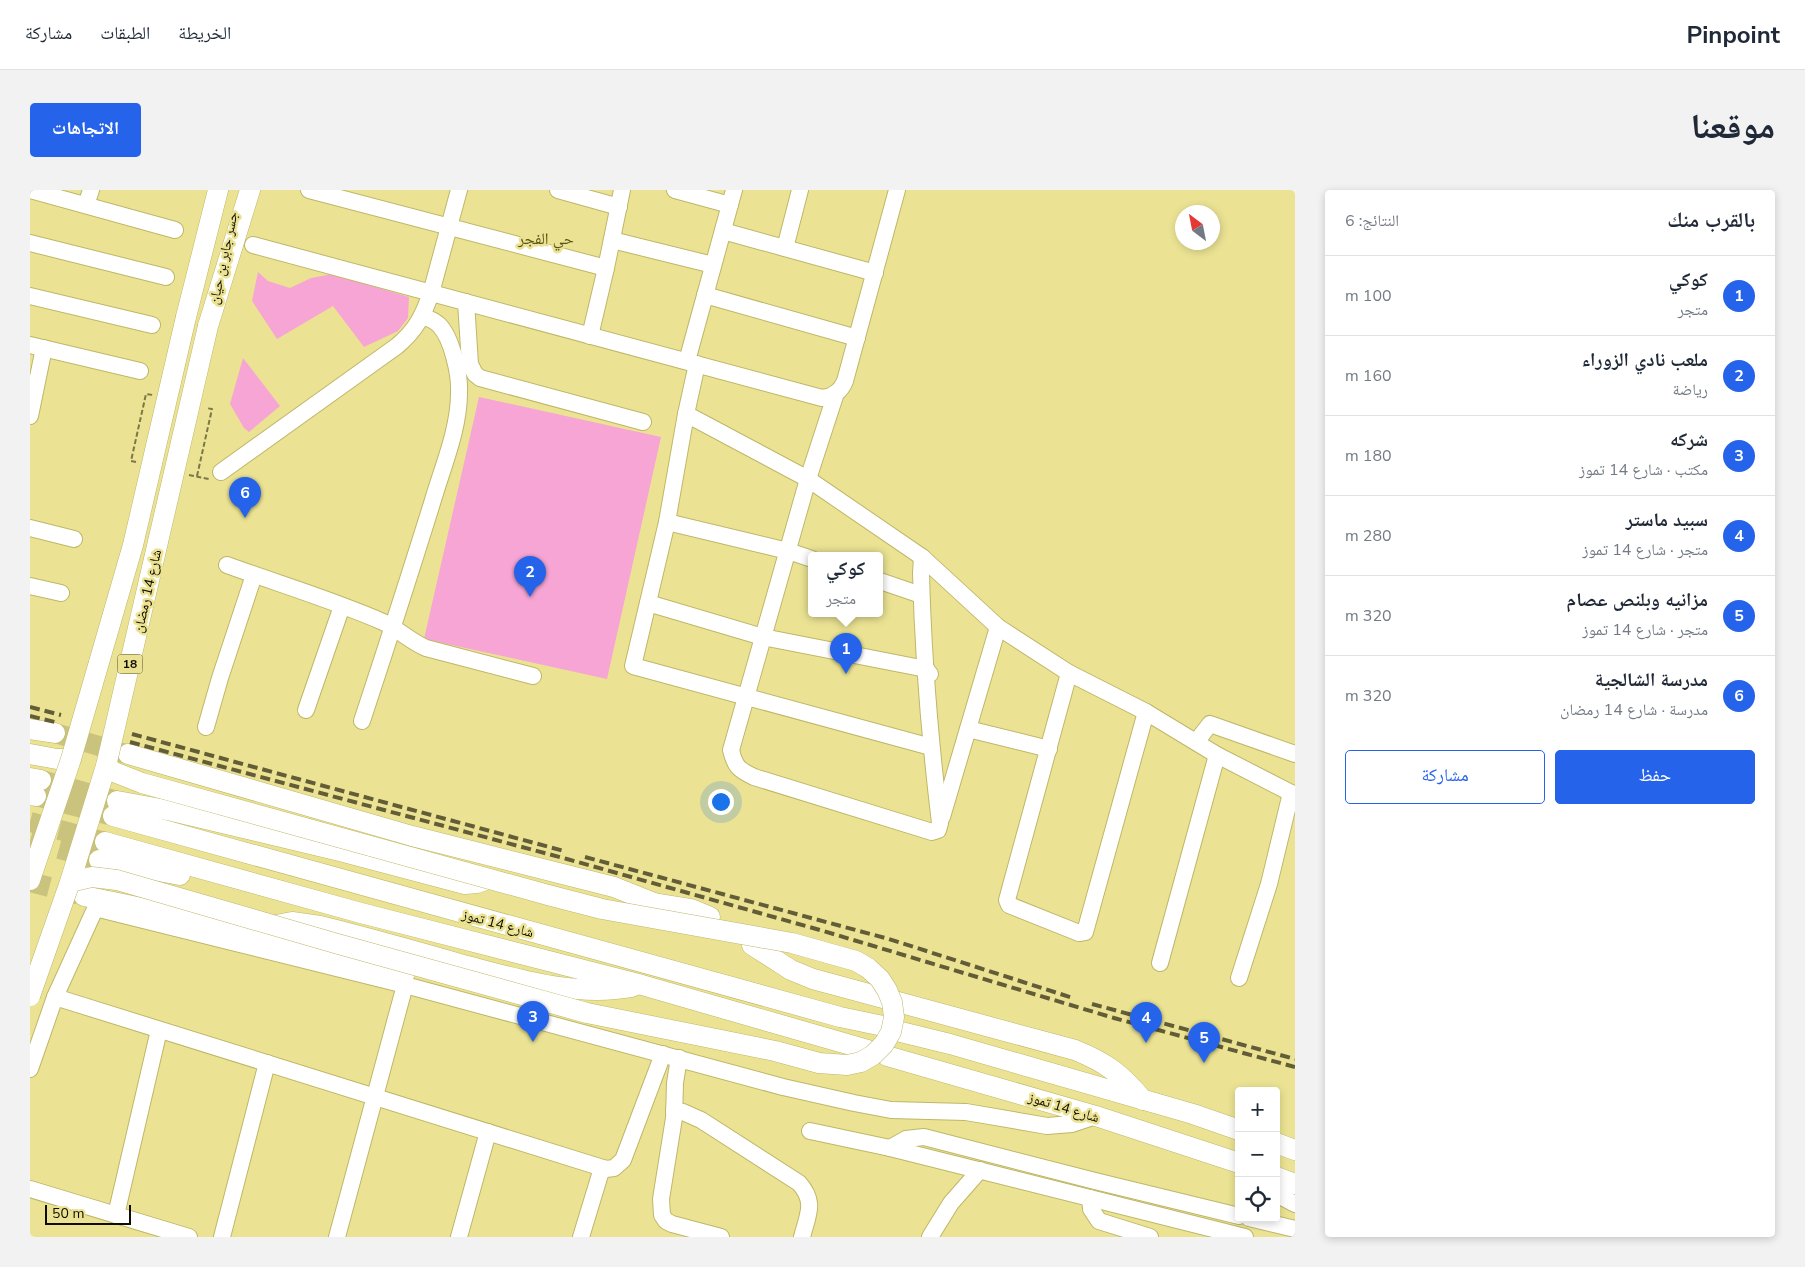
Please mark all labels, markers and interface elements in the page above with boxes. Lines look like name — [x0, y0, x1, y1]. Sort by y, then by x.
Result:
text: Pinpoint — [1687, 19, 1780, 51]
text: مشاركة — [25, 21, 72, 45]
text: الطبقات — [100, 21, 150, 45]
text: الخريطة — [178, 21, 231, 45]
button: الاتجاهات — [30, 103, 141, 157]
text: موقعنا — [1690, 103, 1775, 150]
north arrow — [1175, 205, 1220, 250]
text: بالقرب منك — [1667, 206, 1755, 234]
street label: جسر جابر بن حيان — [204, 210, 243, 306]
text: النتائج: 6 — [1345, 210, 1399, 232]
district label: حي الفجر — [517, 228, 574, 251]
text: كوكي — [1669, 267, 1708, 293]
text: 100 m — [1345, 285, 1392, 307]
text: 1 — [1734, 285, 1744, 307]
text: متجر — [1678, 299, 1708, 321]
text: ملعب نادي الزوراء — [1581, 347, 1708, 373]
text: 160 m — [1345, 365, 1392, 387]
text: 2 — [1734, 365, 1744, 387]
text: رياضة — [1672, 379, 1708, 401]
text: شركه — [1670, 427, 1708, 453]
text: 180 m — [1345, 445, 1392, 467]
text: 3 — [1734, 445, 1744, 467]
text: مكتب · شارع 14 تموز — [1579, 459, 1708, 481]
pin: 6 — [229, 477, 261, 518]
text: سبيد ماستر — [1626, 507, 1708, 533]
text: 280 m — [1345, 525, 1392, 547]
text: 4 — [1734, 525, 1744, 547]
text: متجر · شارع 14 تموز — [1582, 539, 1708, 561]
street label: شارع 14 رمضان — [129, 548, 166, 635]
popup — [808, 552, 883, 617]
pin: 2 — [514, 556, 546, 597]
text: كوكي — [826, 556, 865, 582]
text: مزانيه وبلنص عصام — [1567, 587, 1708, 613]
text: متجر — [826, 588, 856, 610]
text: 320 m — [1345, 605, 1392, 627]
text: 5 — [1734, 605, 1744, 627]
text: متجر · شارع 14 تموز — [1582, 619, 1708, 641]
pin: 1 — [830, 633, 862, 674]
road number: 18 — [118, 654, 142, 674]
text: مدرسة الشالجية — [1595, 667, 1708, 693]
text: 320 m — [1345, 685, 1392, 707]
text: 6 — [1734, 685, 1744, 707]
text: مدرسة · شارع 14 رمضان — [1560, 699, 1708, 721]
button: مشاركة — [1345, 750, 1545, 804]
button: حفظ — [1555, 750, 1755, 804]
your location — [708, 789, 734, 815]
street label: شارع 14 تموز — [459, 905, 536, 942]
pin: 3 — [517, 1001, 549, 1042]
pin: 4 — [1130, 1002, 1162, 1043]
pin: 5 — [1188, 1022, 1220, 1063]
street label: شارع 14 تموز — [1025, 1087, 1102, 1127]
map controls — [1235, 1087, 1280, 1222]
button: + — [1235, 1087, 1280, 1132]
button: − — [1235, 1132, 1280, 1177]
button: locate — [1235, 1177, 1280, 1222]
scale bar — [45, 1202, 131, 1225]
text: 50 m — [52, 1204, 84, 1223]

